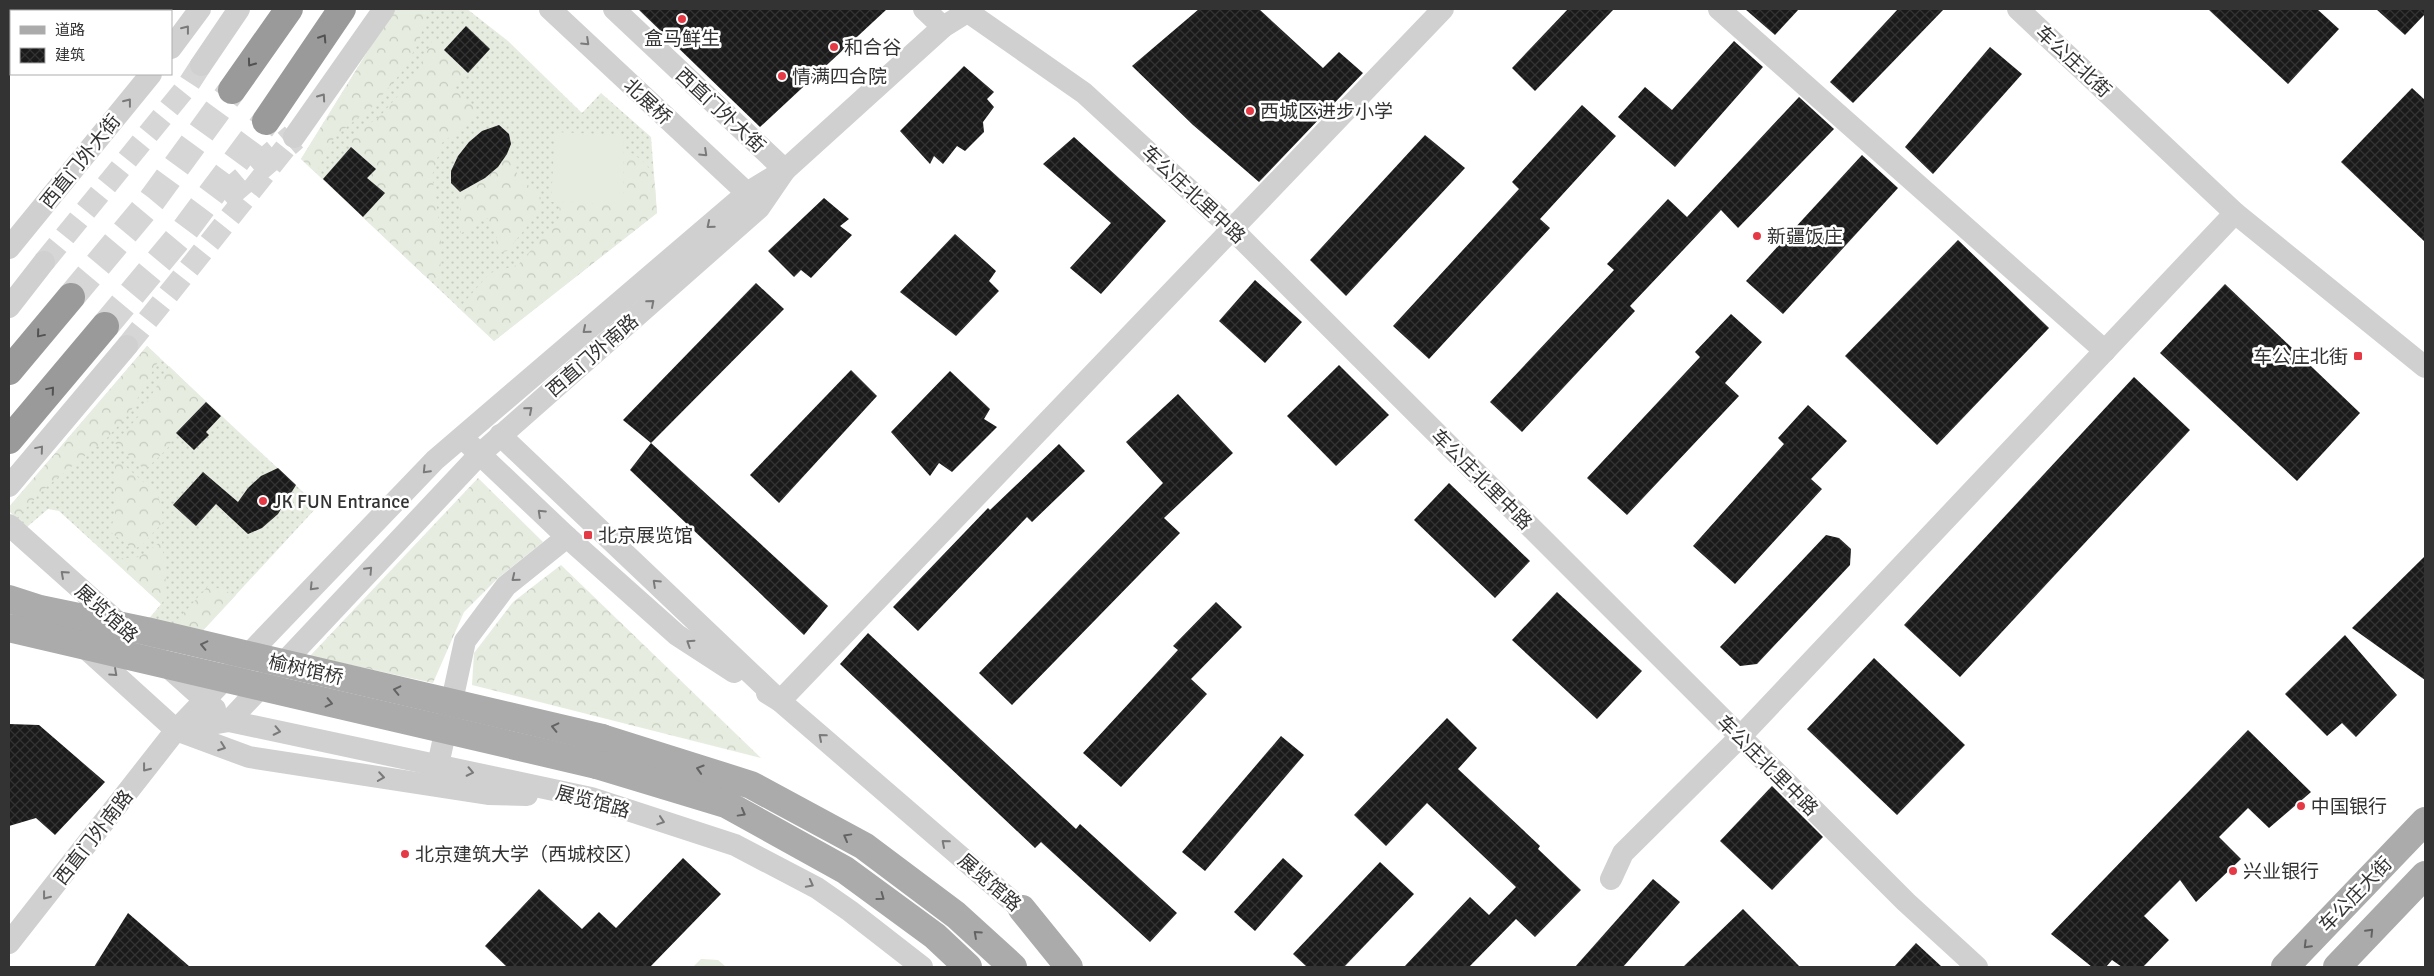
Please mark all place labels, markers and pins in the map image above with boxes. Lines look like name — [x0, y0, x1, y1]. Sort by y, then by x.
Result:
marker: 盒马鲜生 — [676, 13, 688, 25]
place label: 盒马鲜生 — [644, 27, 720, 51]
place label: 和合谷 — [844, 36, 901, 60]
marker: 和合谷 — [828, 41, 840, 53]
place label: 情满四合院 — [792, 65, 887, 89]
marker: 情满四合院 — [776, 70, 788, 82]
place label: 西城区进步小学 — [1260, 100, 1393, 124]
marker: 西城区进步小学 — [1244, 105, 1256, 117]
place label: 新疆饭庄 — [1767, 225, 1843, 249]
marker: 新疆饭庄 — [1751, 230, 1763, 242]
place label: 车公庄北街 — [2253, 345, 2348, 369]
marker: 车公庄北街 — [2352, 350, 2364, 362]
place label: JK FUN Entrance — [273, 490, 410, 514]
marker: JK FUN Entrance — [257, 495, 269, 507]
place label: 北京展览馆 — [598, 524, 693, 548]
marker: 北京展览馆 — [582, 529, 594, 541]
place label: 中国银行 — [2311, 795, 2387, 819]
marker: 中国银行 — [2295, 800, 2307, 812]
place label: 北京建筑大学（西城校区） — [415, 843, 643, 867]
marker: 北京建筑大学（西城校区） — [399, 848, 411, 860]
place label: 兴业银行 — [2243, 860, 2319, 884]
marker: 兴业银行 — [2227, 865, 2239, 877]

